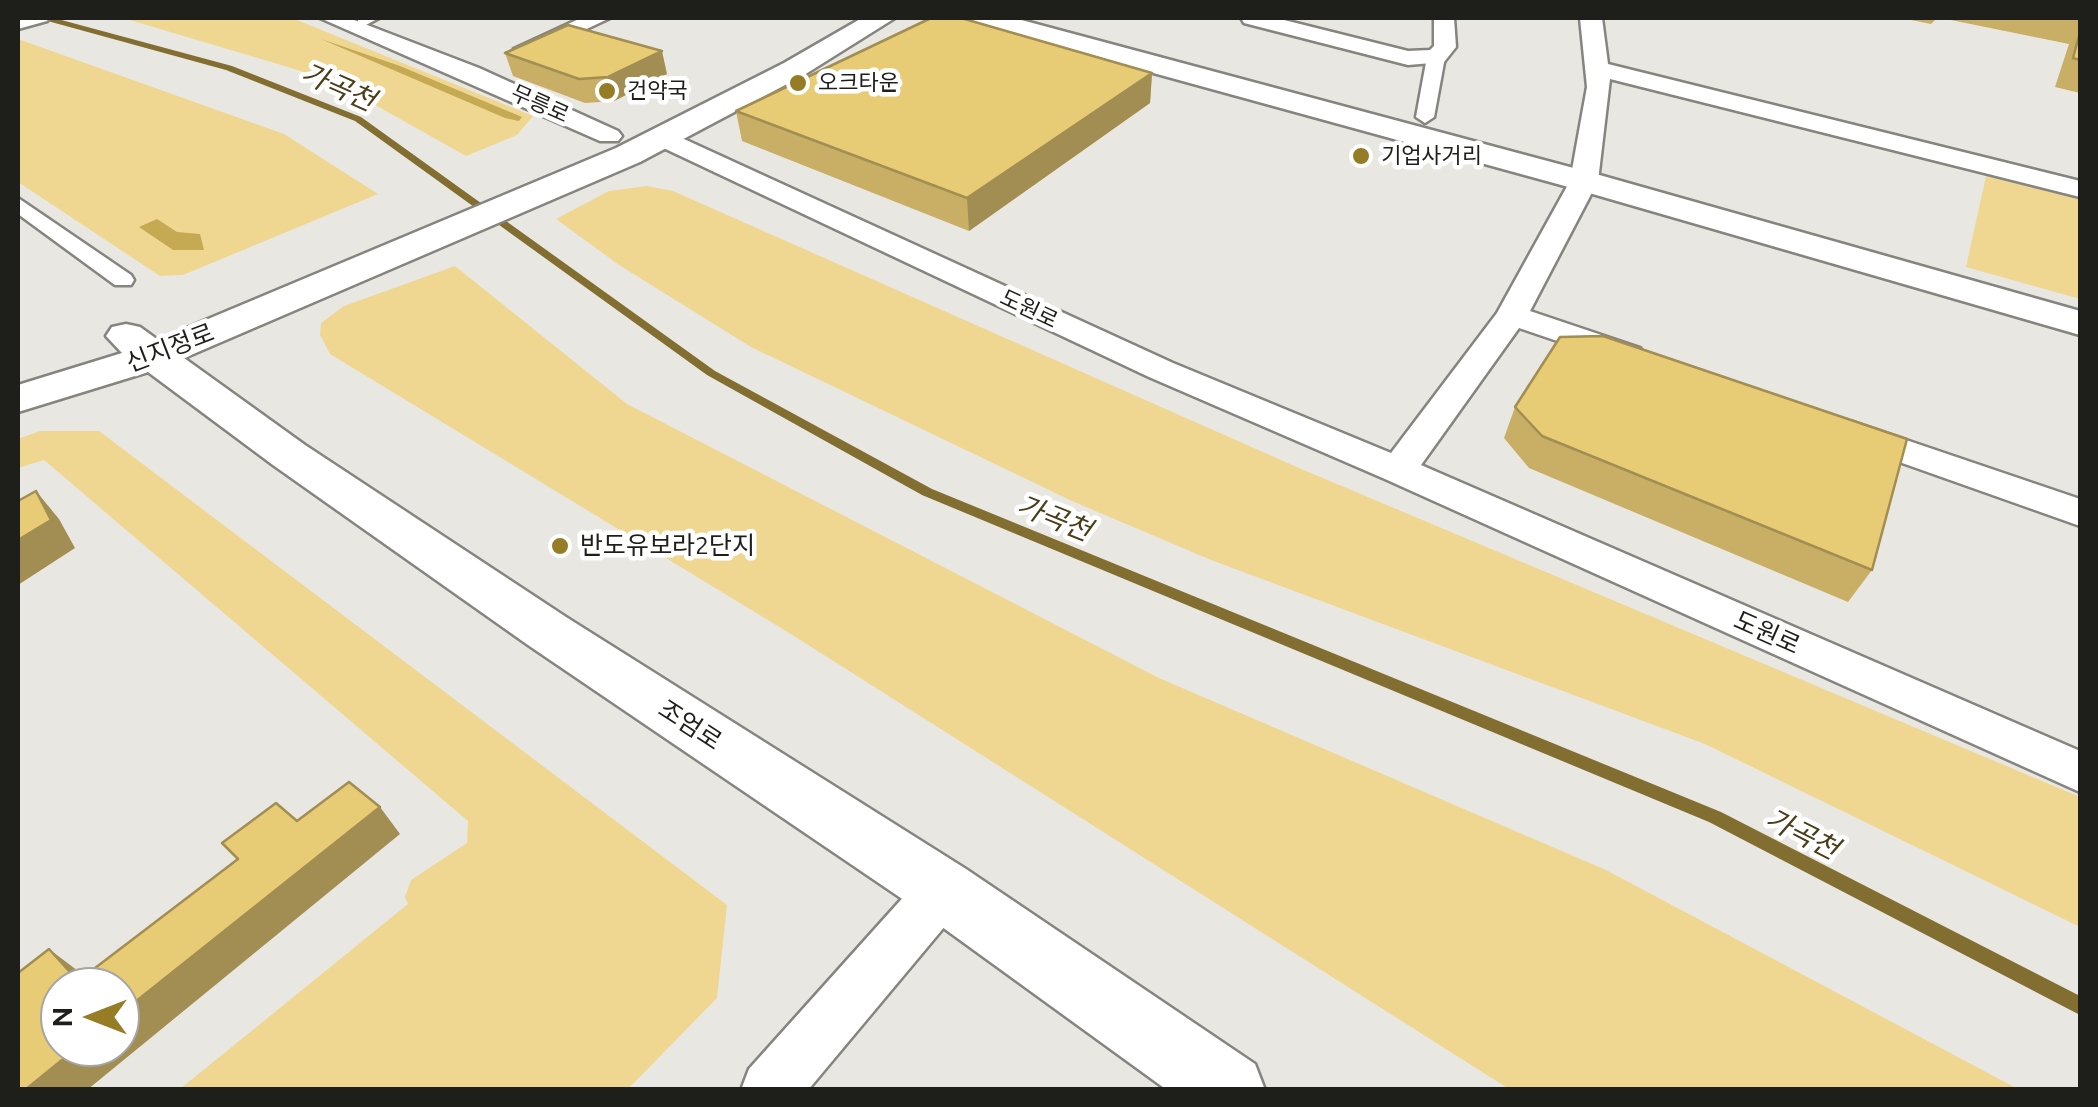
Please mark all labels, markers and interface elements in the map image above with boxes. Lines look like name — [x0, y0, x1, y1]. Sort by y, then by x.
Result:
water label: 가곡천 — [296, 56, 380, 118]
place label: 오크타운 — [818, 70, 899, 96]
marker: 오크타운 — [787, 72, 809, 94]
place label: 건약국 — [627, 78, 688, 104]
street label: 무릉로 — [507, 80, 573, 128]
marker: 건약국 — [596, 80, 618, 102]
place label: 기업사거리 — [1381, 143, 1482, 169]
marker: 기업사거리 — [1350, 145, 1372, 167]
street label: 도원로 — [996, 284, 1062, 334]
street label: 신지정로 — [122, 318, 218, 378]
water label: 가곡천 — [1012, 488, 1096, 548]
place label: 반도유보라2단지 — [580, 531, 755, 561]
marker: 반도유보라2단지 — [549, 535, 571, 557]
street label: 도원로 — [1729, 605, 1805, 661]
street label: 조엄로 — [653, 694, 727, 756]
water label: 가곡천 — [1760, 801, 1844, 867]
north arrow — [40, 967, 140, 1067]
text: N — [46, 1007, 77, 1027]

